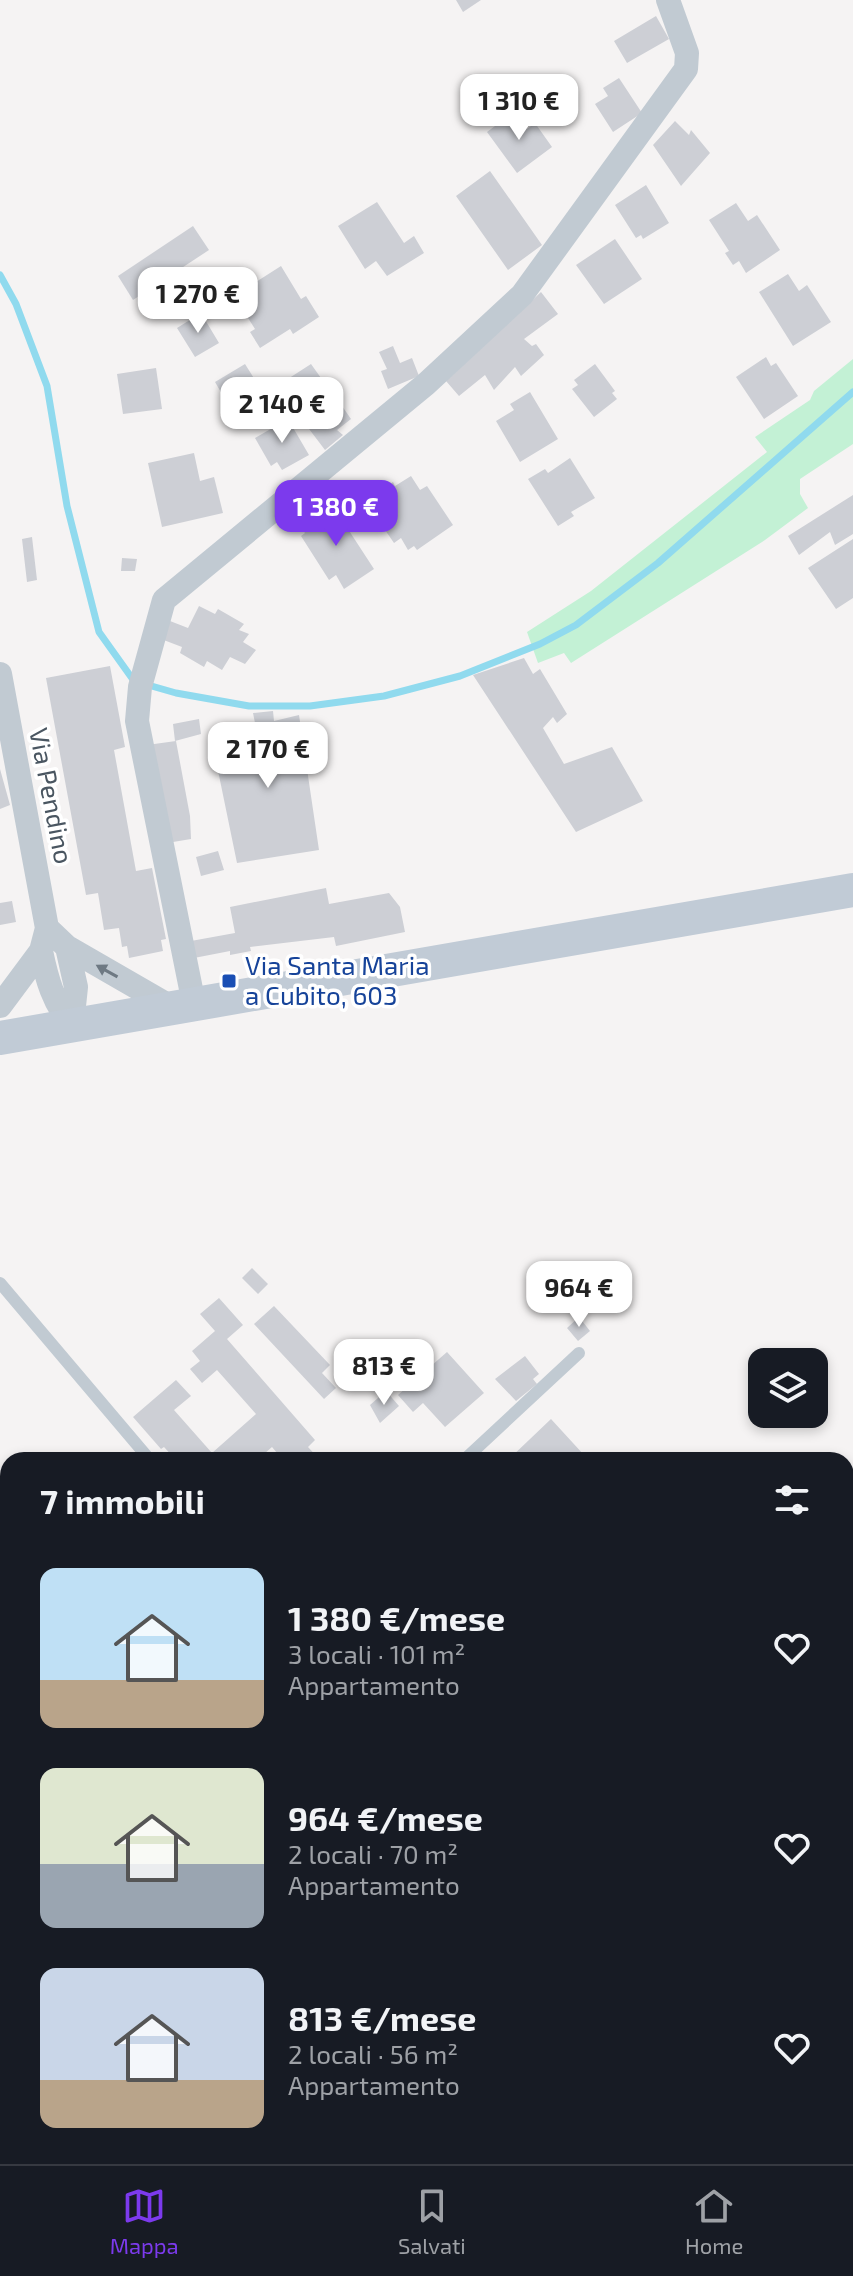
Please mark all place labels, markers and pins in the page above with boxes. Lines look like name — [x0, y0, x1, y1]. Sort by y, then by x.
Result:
pin: 1 310 € — [445, 74, 593, 142]
pin: 1 270 € — [124, 267, 272, 335]
pin: 2 140 € — [208, 377, 356, 445]
pin: 1 380 € — [262, 480, 410, 548]
pin: 2 170 € — [194, 722, 342, 790]
place label: Via Santa Maria a Cubito, 603 — [245, 949, 430, 1010]
marker: Via Santa Maria a Cubito, 603 — [220, 972, 238, 990]
pin: 964 € — [523, 1261, 635, 1329]
pin: 813 € — [328, 1339, 440, 1407]

